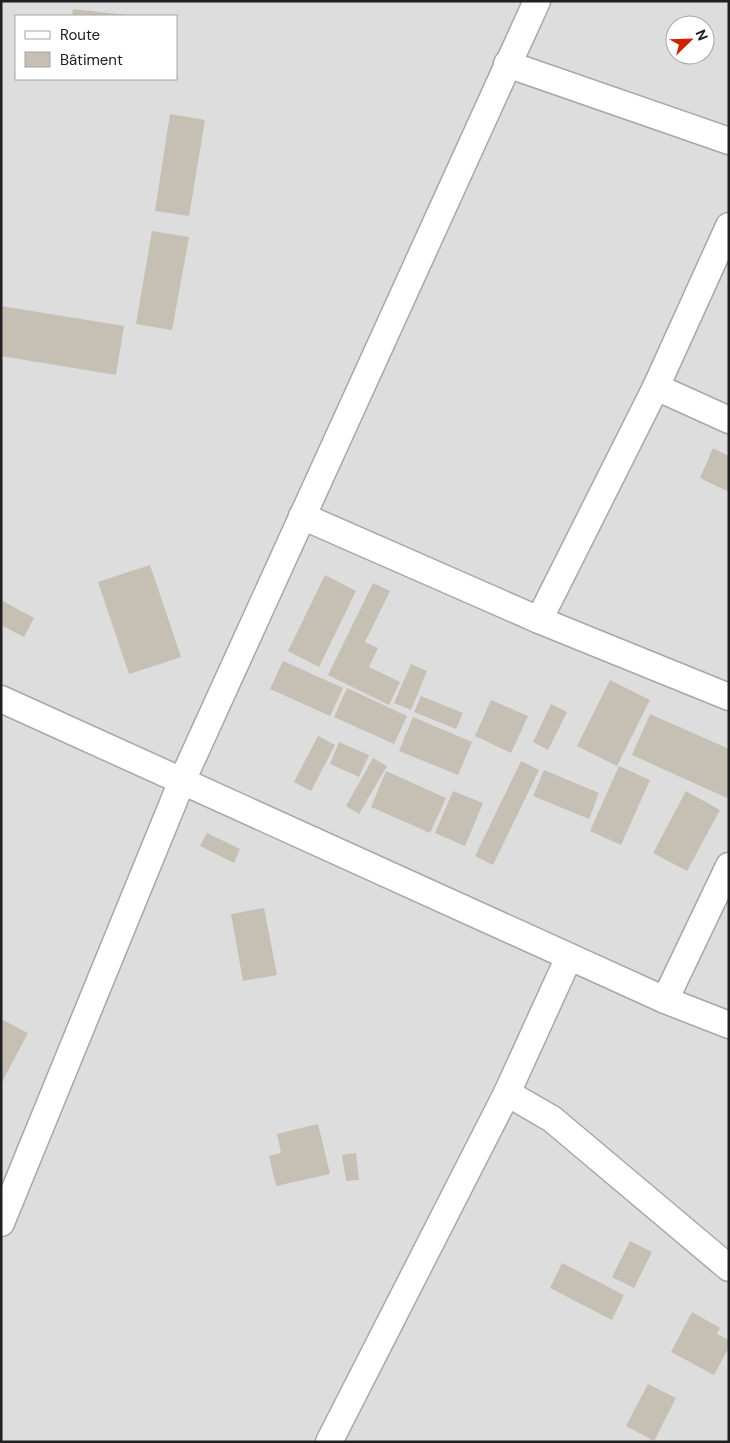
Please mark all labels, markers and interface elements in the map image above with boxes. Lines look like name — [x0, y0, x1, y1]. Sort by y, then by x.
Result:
legend — [15, 15, 178, 80]
north arrow — [665, 15, 715, 65]
text: Route — [60, 25, 100, 45]
text: N — [692, 27, 712, 43]
text: Bâtiment — [60, 50, 123, 70]

